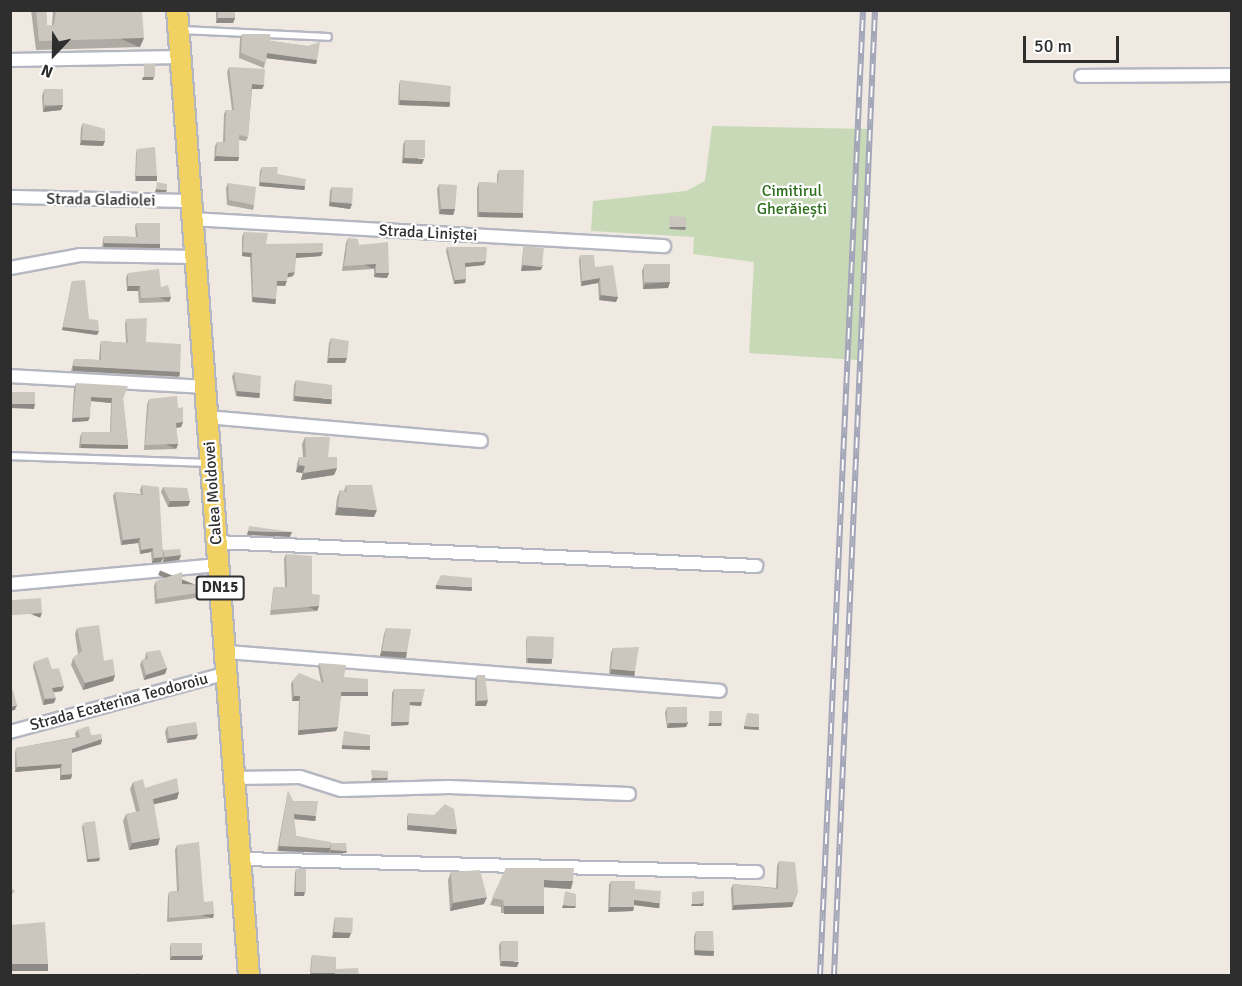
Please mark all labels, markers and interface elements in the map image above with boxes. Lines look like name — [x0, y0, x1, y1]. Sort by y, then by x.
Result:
north arrow — [24, 24, 84, 84]
scale bar — [1026, 24, 1122, 62]
text: 50 m — [1034, 35, 1072, 57]
text: N — [38, 59, 56, 82]
park label: Cimitirul Gherăiești — [757, 181, 827, 219]
street label: Strada Gladiolei — [46, 189, 156, 211]
street label: Strada Liniștei — [378, 221, 478, 245]
street label: Calea Moldovei — [200, 441, 226, 545]
road number: DN15 — [194, 576, 246, 600]
street label: Strada Ecaterina Teodoroiu — [28, 669, 210, 735]

